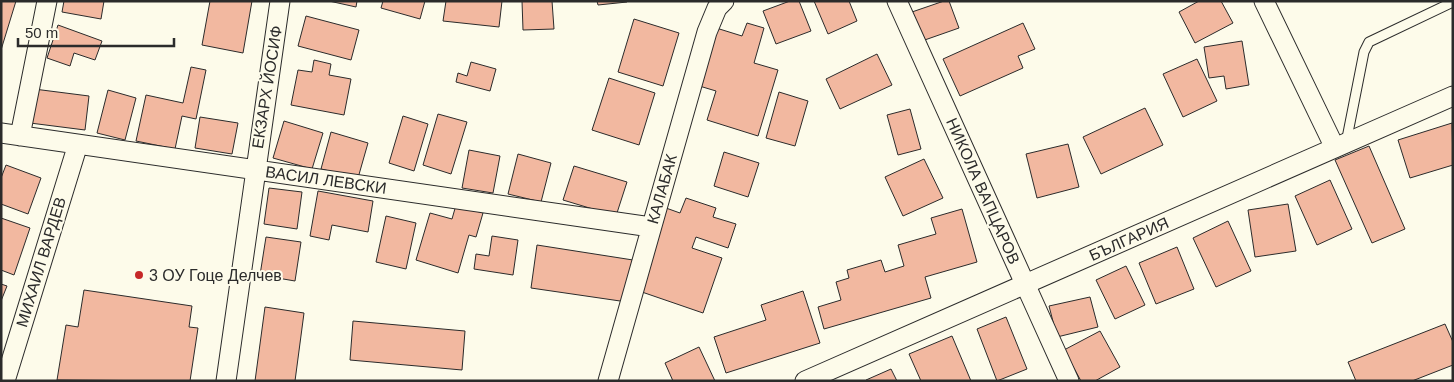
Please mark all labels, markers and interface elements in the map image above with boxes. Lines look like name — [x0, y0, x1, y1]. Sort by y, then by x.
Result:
scale bar — [18, 15, 174, 47]
text: 50 m — [25, 24, 58, 41]
street label: ЕКЗАРХ ЙОСИФ — [248, 24, 285, 150]
street label: НИКОЛА ВАПЦАРОВ — [943, 115, 1023, 267]
street label: КАЛАБАК — [644, 152, 680, 226]
street label: ВАСИЛ ЛЕВСКИ — [264, 163, 388, 197]
street label: МИХАИЛ ВАРДЕВ — [13, 195, 69, 329]
street label: БЪЛГАРИЯ — [1087, 214, 1171, 264]
place label: 3 ОУ Гоце Делчев — [149, 267, 282, 284]
marker: 3 ОУ Гоце Делчев — [133, 269, 145, 281]

